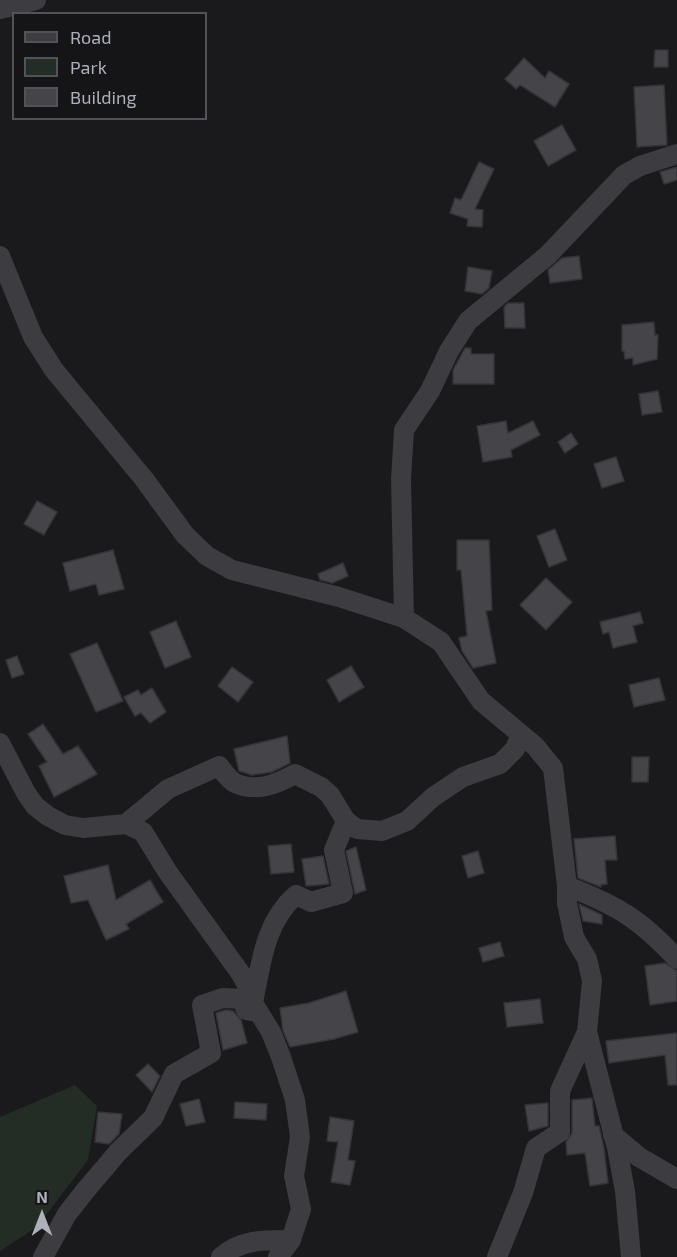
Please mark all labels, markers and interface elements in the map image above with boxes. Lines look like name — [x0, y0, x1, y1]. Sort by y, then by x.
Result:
legend — [12, 12, 207, 120]
text: Road — [70, 26, 111, 48]
text: Park — [70, 56, 107, 78]
text: Building — [70, 86, 137, 108]
north arrow — [12, 1185, 72, 1245]
text: N — [36, 1187, 48, 1206]

